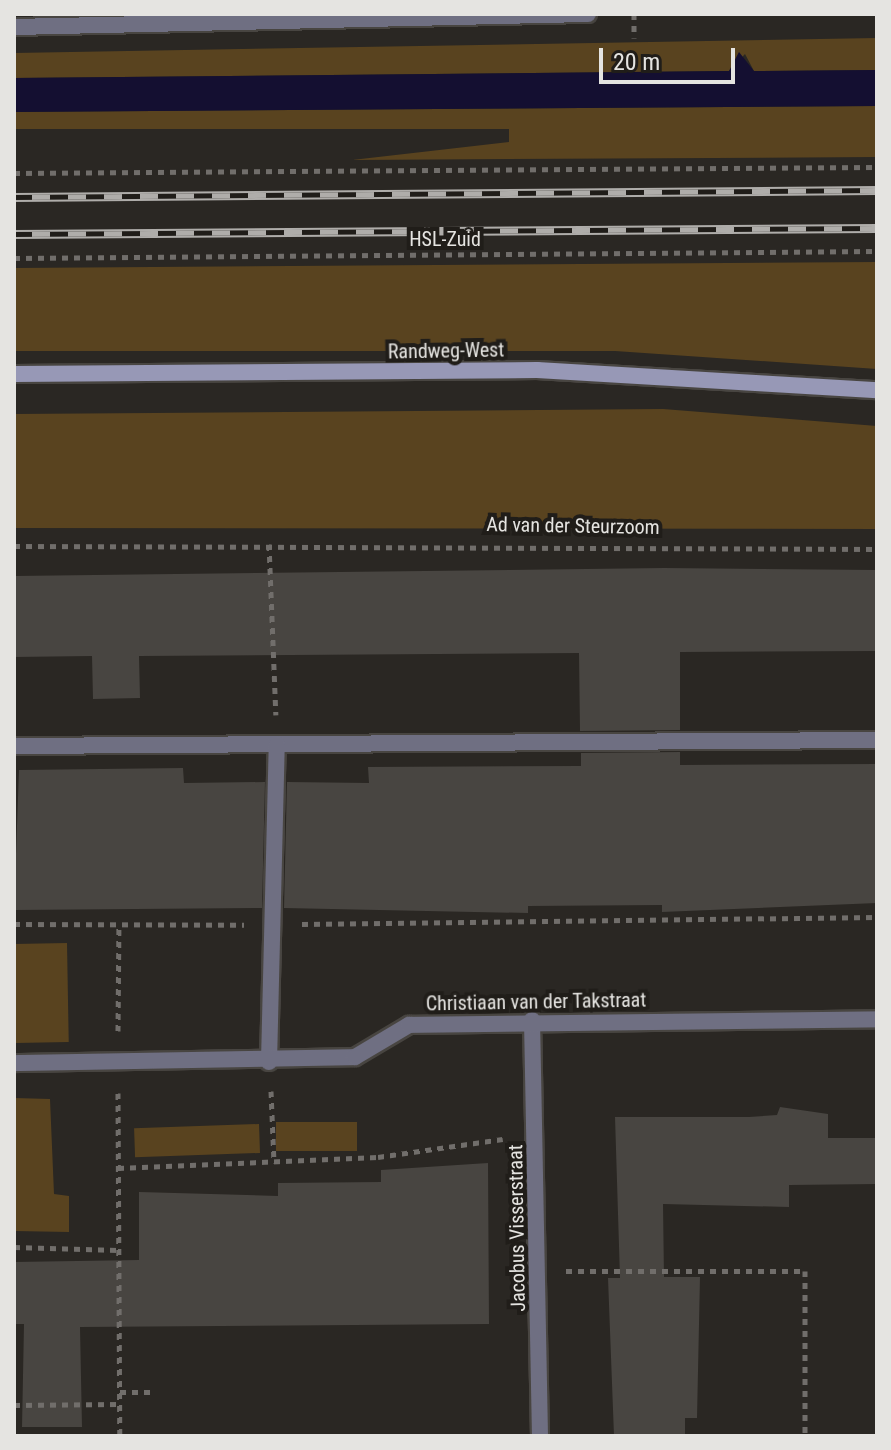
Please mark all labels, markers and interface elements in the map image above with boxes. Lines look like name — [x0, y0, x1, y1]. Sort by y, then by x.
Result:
scale bar — [603, 32, 739, 82]
text: 20 m — [613, 48, 660, 76]
street label: HSL-Zuid — [409, 227, 481, 251]
street label: Randweg-West — [388, 338, 504, 364]
street label: Ad van der Steurzoom — [486, 512, 660, 540]
street label: Christiaan van der Takstraat — [425, 988, 647, 1016]
street label: Jacobus Visserstraat — [504, 1144, 530, 1312]

